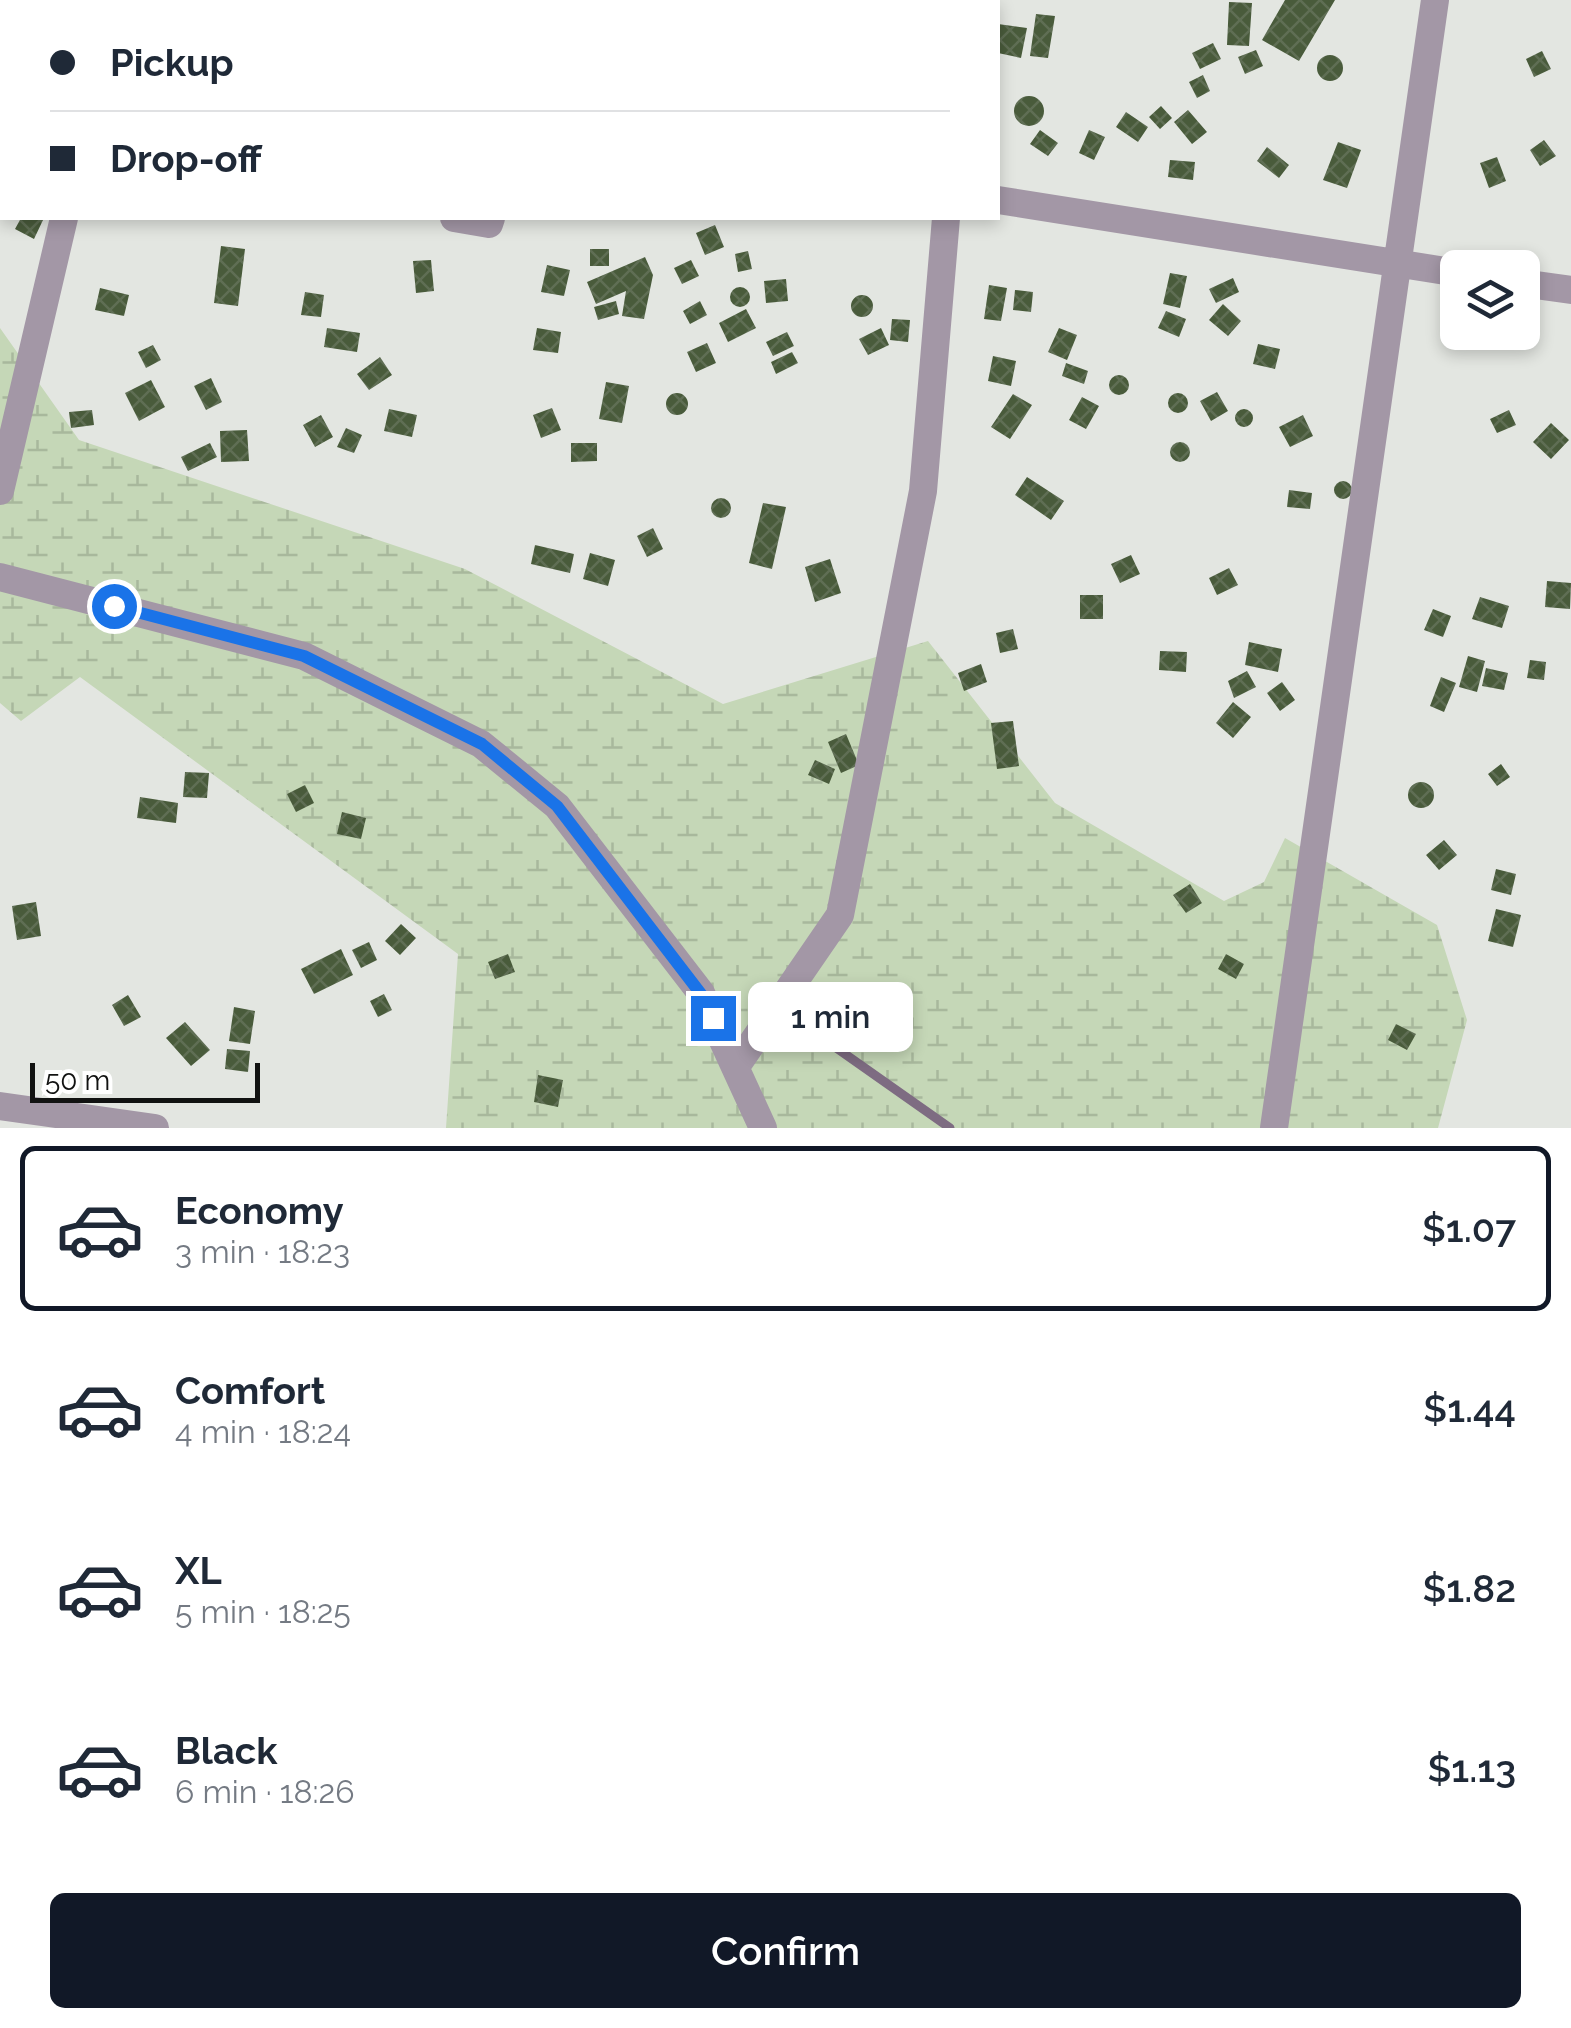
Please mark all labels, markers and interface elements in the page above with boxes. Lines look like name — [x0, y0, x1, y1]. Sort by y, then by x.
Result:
text: Pickup — [110, 40, 234, 85]
text: Drop-off — [110, 136, 262, 181]
map controls — [1440, 250, 1540, 350]
button: layers — [1440, 250, 1540, 350]
route start — [92, 584, 137, 629]
callout: 1 min — [748, 983, 913, 1053]
route end — [691, 996, 736, 1041]
text: 1 min — [791, 998, 870, 1035]
scale bar — [30, 1058, 260, 1102]
text: 50 m — [45, 1064, 110, 1097]
icon: car — [55, 1184, 145, 1274]
text: Economy — [175, 1188, 344, 1233]
text: $1.07 — [1422, 1206, 1516, 1251]
text: 3 min · 18:23 — [175, 1233, 350, 1270]
icon: car — [55, 1364, 145, 1454]
text: Comfort — [175, 1368, 325, 1413]
text: $1.44 — [1423, 1386, 1516, 1431]
text: 4 min · 18:24 — [175, 1413, 351, 1450]
icon: car — [55, 1544, 145, 1634]
text: XL — [175, 1548, 222, 1593]
text: $1.82 — [1422, 1566, 1516, 1611]
text: 5 min · 18:25 — [175, 1593, 351, 1630]
icon: car — [55, 1724, 145, 1814]
text: Black — [175, 1728, 277, 1773]
text: $1.13 — [1427, 1746, 1516, 1791]
text: 6 min · 18:26 — [175, 1773, 355, 1810]
button: Confirm — [50, 1893, 1521, 2008]

